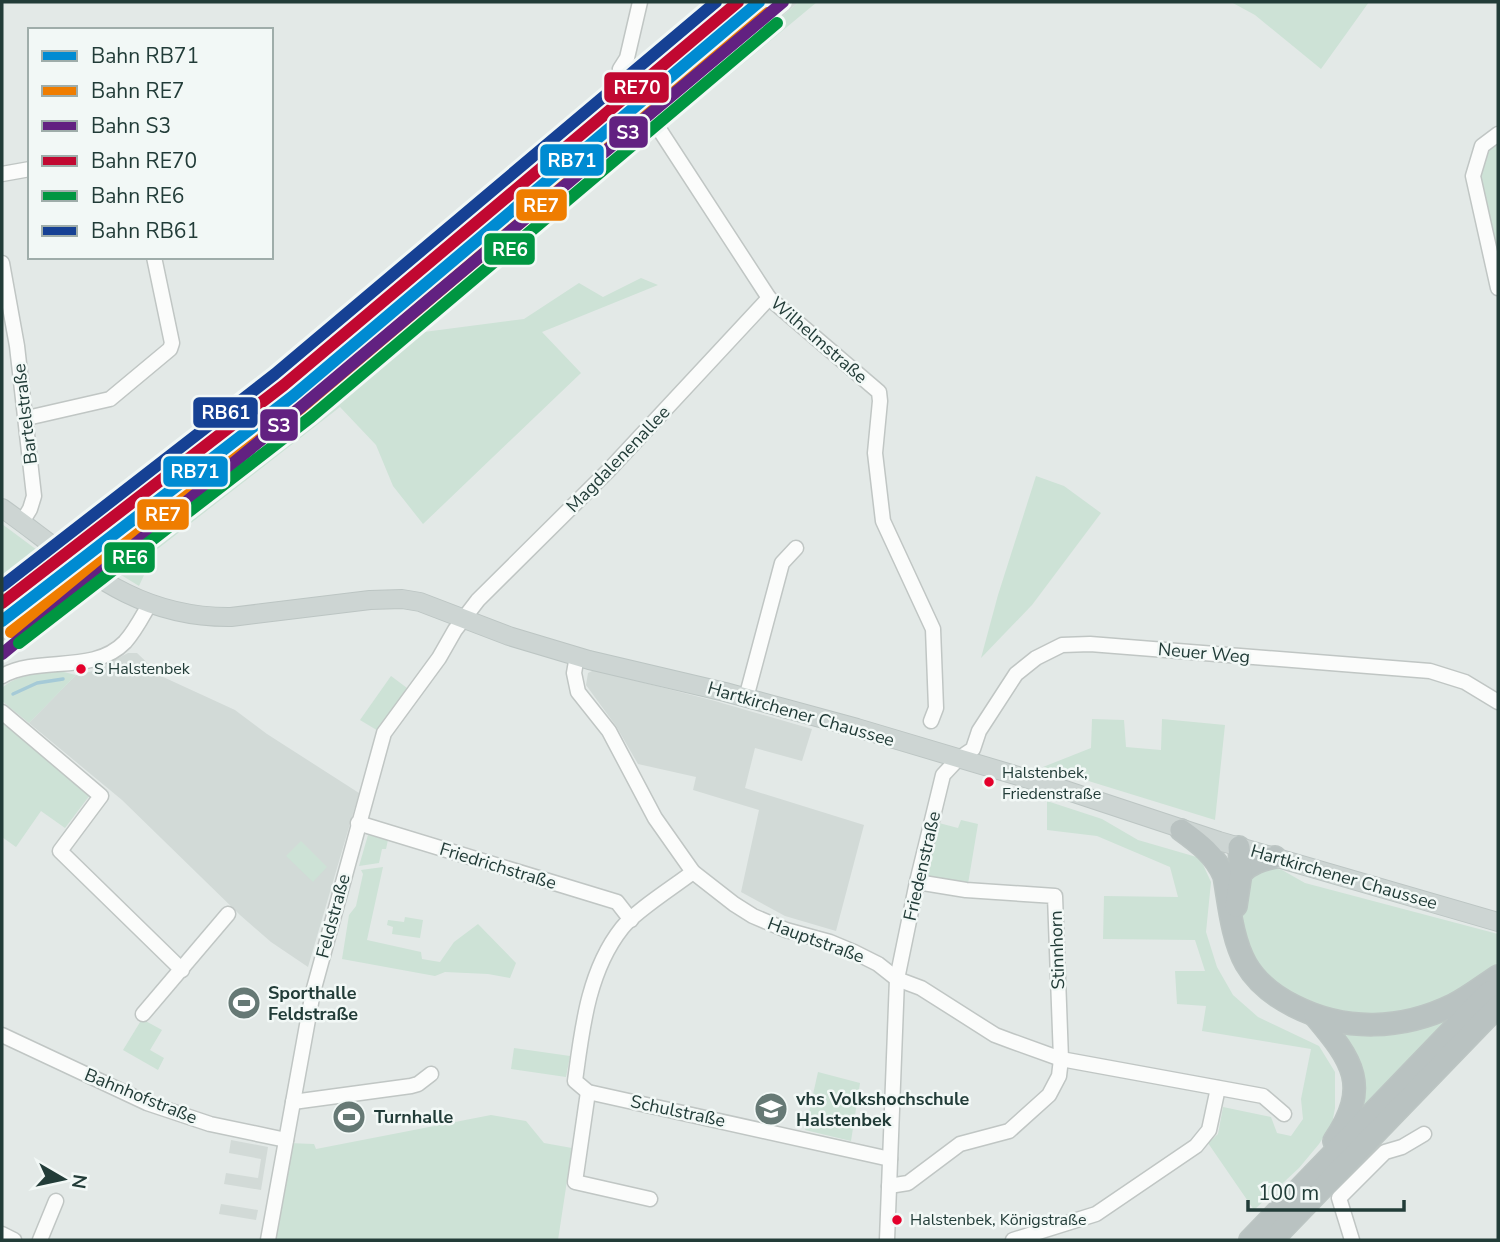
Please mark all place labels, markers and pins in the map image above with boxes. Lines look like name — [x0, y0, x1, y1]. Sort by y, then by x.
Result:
place label: S Halstenbek — [94, 658, 191, 680]
marker: S Halstenbek — [74, 662, 88, 676]
place label: Halstenbek, Friedenstraße — [1002, 762, 1101, 805]
marker: Halstenbek, Friedenstraße — [982, 775, 996, 789]
place label: Sporthalle Feldstraße — [268, 981, 358, 1026]
sports icon: Sporthalle Feldstraße — [225, 984, 263, 1022]
place label: vhs Volkshochschule Halstenbek — [795, 1087, 970, 1132]
school or university icon: vhs Volkshochschule Halstenbek — [752, 1090, 790, 1128]
sports icon: Turnhalle — [330, 1098, 368, 1136]
place label: Turnhalle — [374, 1105, 454, 1129]
place label: Halstenbek, Königstraße — [910, 1209, 1086, 1231]
marker: Halstenbek, Königstraße — [890, 1213, 904, 1227]

